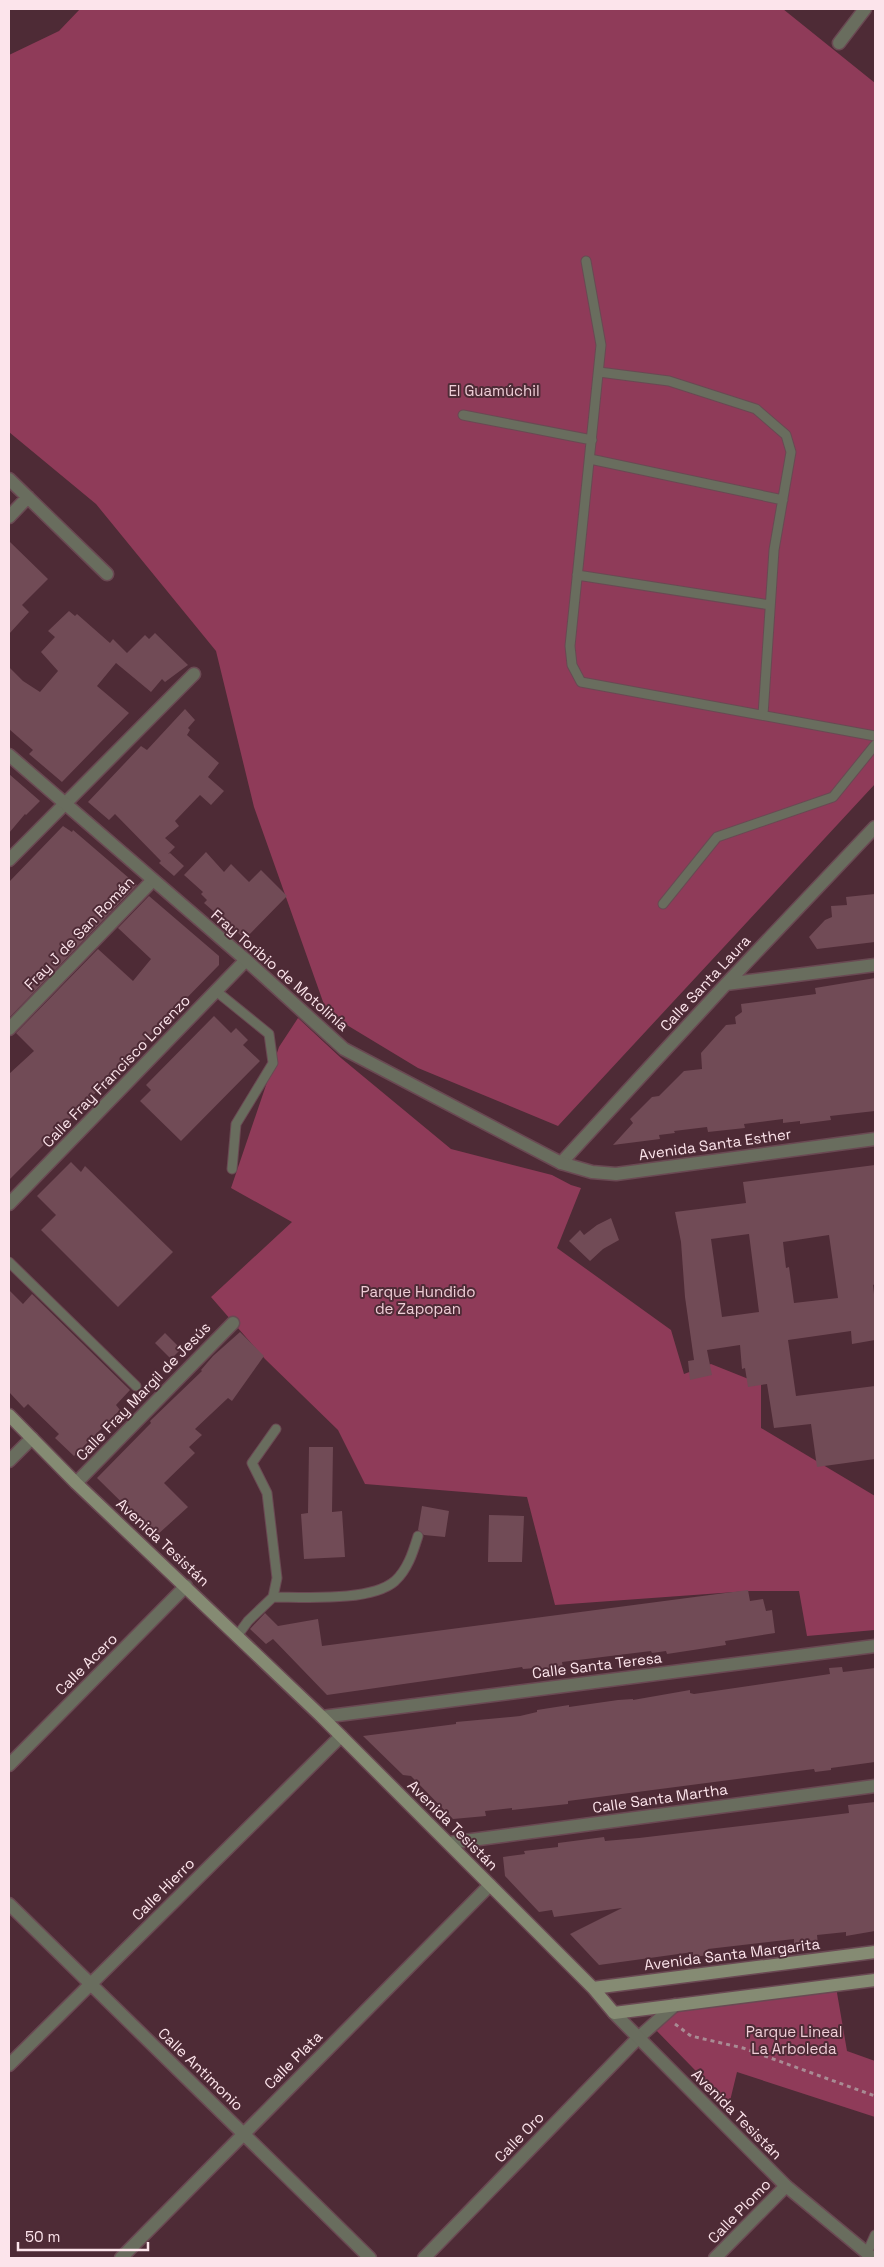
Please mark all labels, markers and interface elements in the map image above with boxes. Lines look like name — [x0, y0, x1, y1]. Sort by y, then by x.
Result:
park label: El Guamúchil — [448, 381, 540, 400]
street label: Fray J de San Román — [20, 872, 138, 994]
street label: Fray Toribio de Motolinía — [207, 905, 353, 1035]
street label: Calle Santa Laura — [656, 931, 755, 1035]
street label: Calle Fray Francisco Lorenzo — [38, 991, 194, 1151]
street label: Avenida Santa Esther — [638, 1124, 793, 1164]
park label: Parque Hundido de Zapopan — [361, 1282, 475, 1318]
street label: Calle Fray Margil de Jesús — [72, 1317, 214, 1464]
street label: Avenida Tesistán — [112, 1494, 214, 1590]
street label: Calle Acero — [51, 1629, 121, 1699]
street label: Calle Santa Teresa — [531, 1648, 664, 1682]
street label: Avenida Tesistán — [404, 1776, 502, 1874]
street label: Calle Santa Martha — [591, 1779, 729, 1817]
street label: Calle Hierro — [128, 1854, 198, 1924]
street label: Avenida Santa Margarita — [643, 1934, 821, 1974]
park label: Parque Lineal La Arboleda — [746, 2022, 842, 2058]
street label: Calle Antimonio — [154, 2023, 248, 2115]
street label: Calle Plata — [260, 2027, 326, 2093]
street label: Avenida Tesistán — [688, 2065, 786, 2163]
street label: Calle Oro — [490, 2108, 548, 2166]
street label: Calle Plomo — [704, 2175, 774, 2247]
scale bar — [18, 2220, 148, 2252]
text: 50 m — [25, 2227, 60, 2246]

